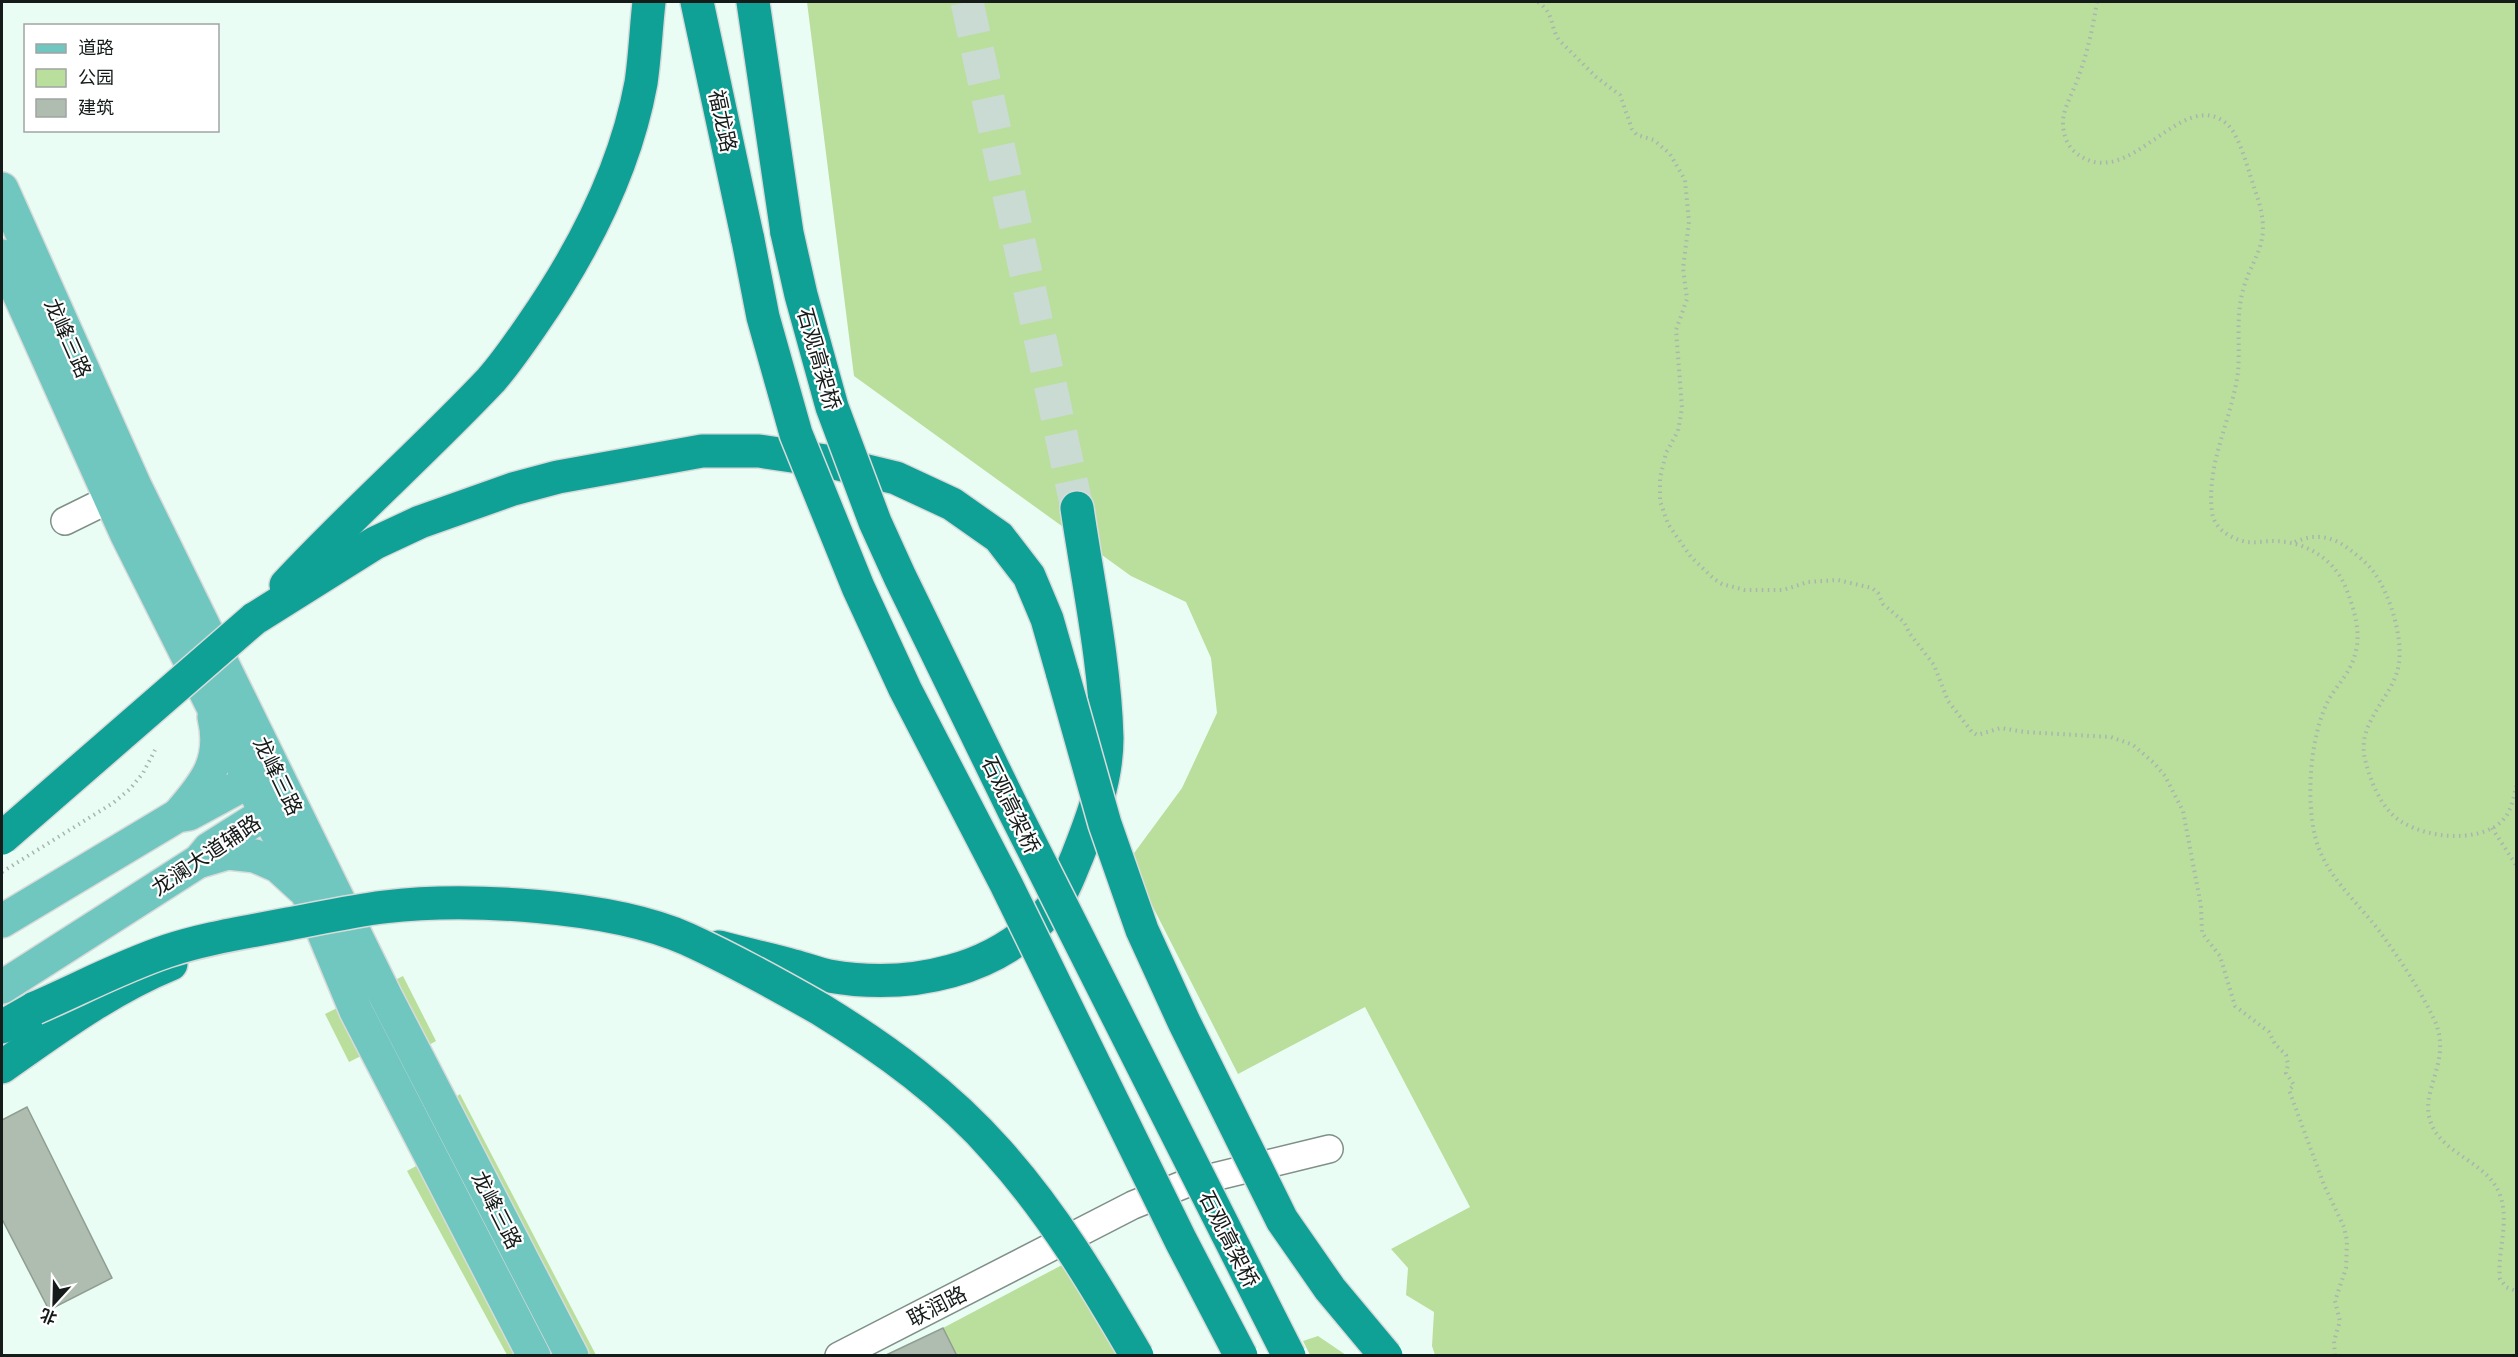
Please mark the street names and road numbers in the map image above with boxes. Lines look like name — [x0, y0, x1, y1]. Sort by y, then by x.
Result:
street label: 福龙路 — [703, 87, 743, 155]
street label: 龙峰三路 — [39, 294, 97, 382]
street label: 石观高架桥 — [792, 305, 846, 413]
street label: 龙峰三路 — [247, 732, 309, 820]
street label: 石观高架桥 — [976, 752, 1046, 858]
street label: 龙澜大道辅路 — [146, 809, 266, 901]
street label: 龙峰三路 — [466, 1166, 528, 1254]
street label: 石观高架桥 — [1193, 1186, 1265, 1292]
street label: 联润路 — [903, 1280, 971, 1332]

